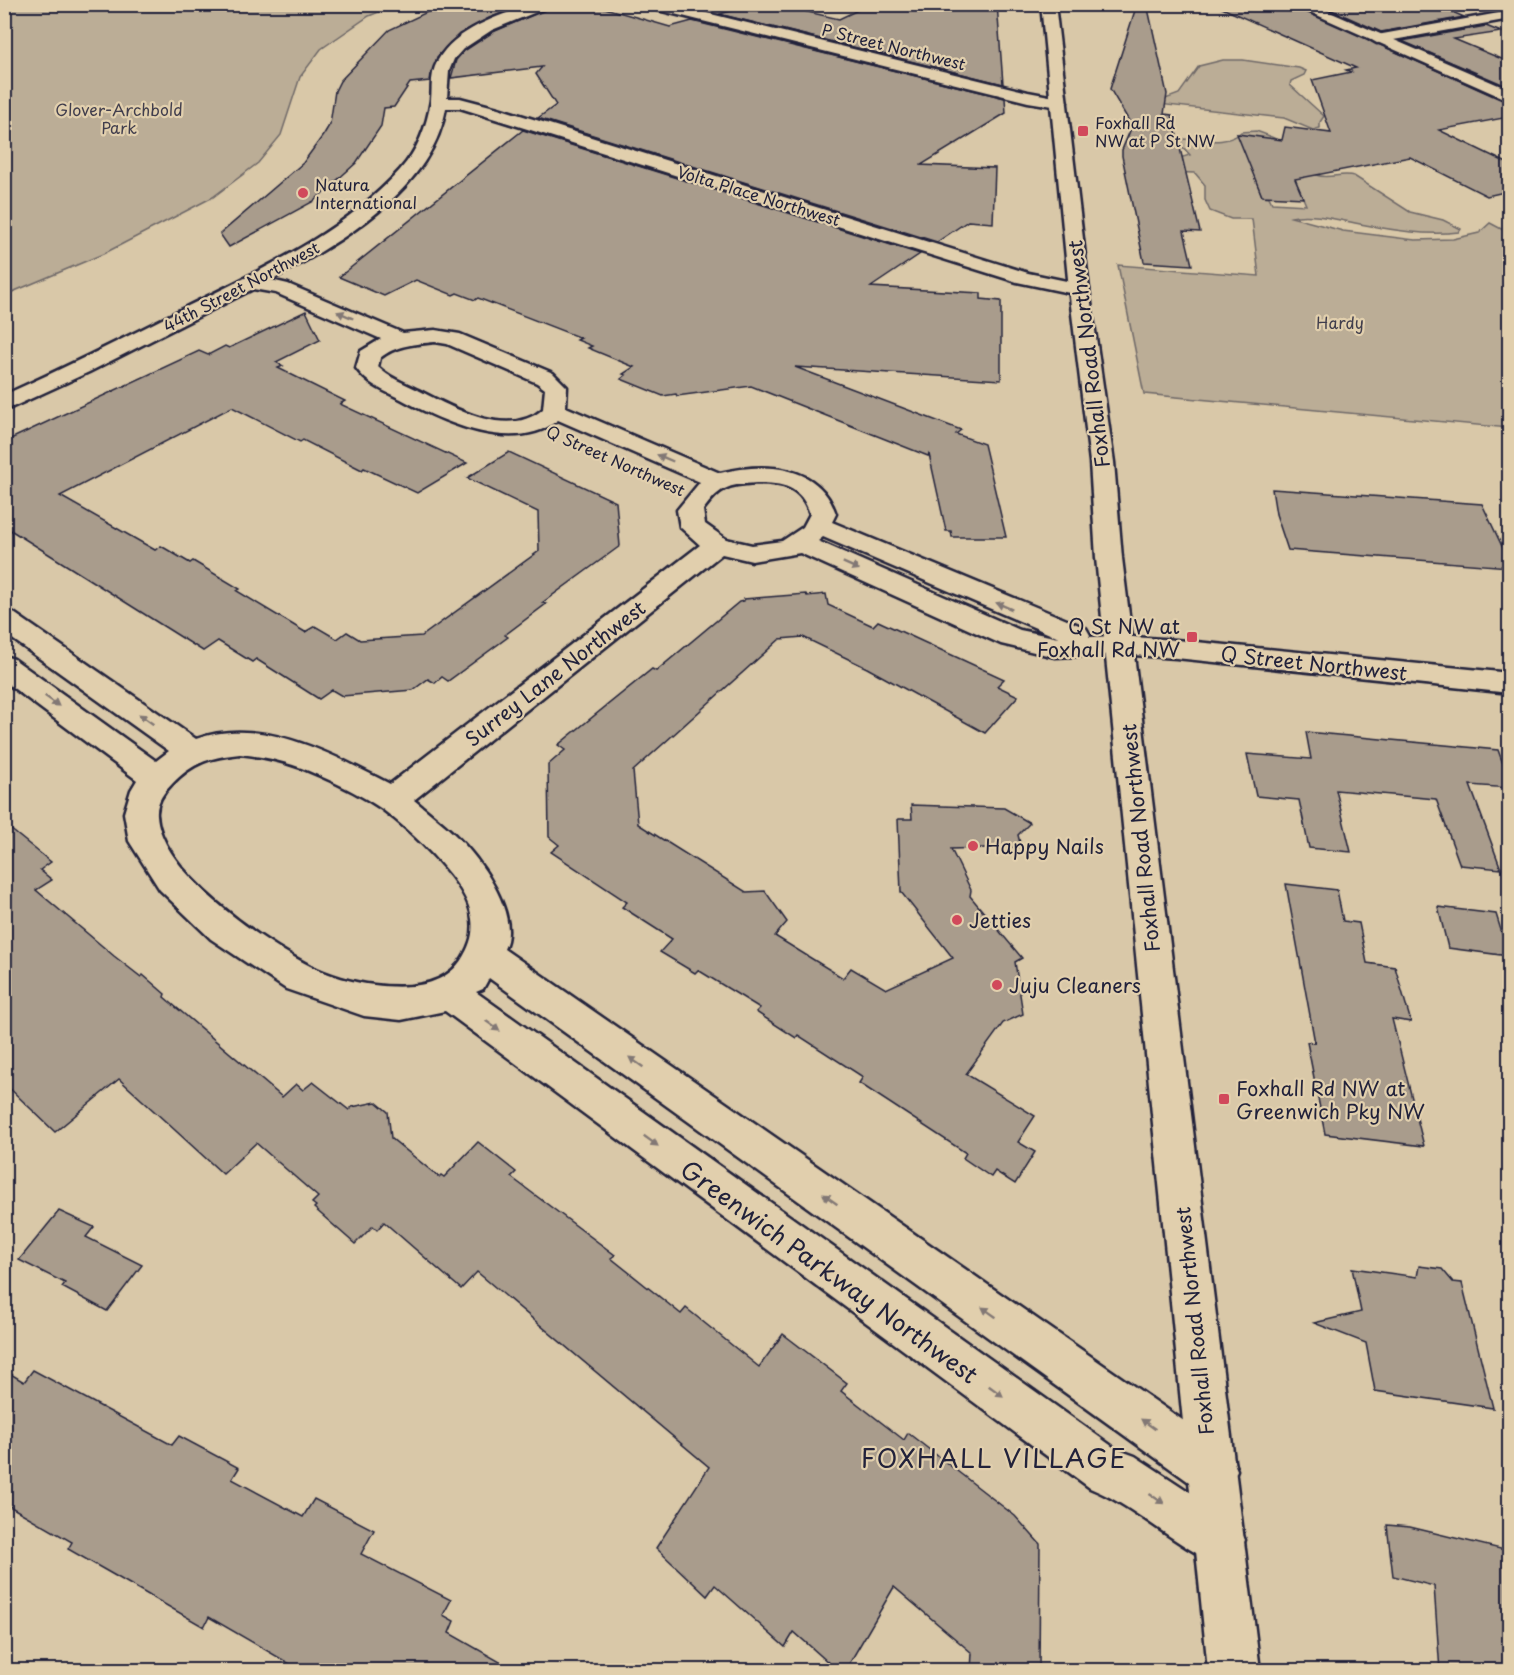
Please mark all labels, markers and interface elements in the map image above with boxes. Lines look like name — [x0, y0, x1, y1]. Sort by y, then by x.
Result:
street label: P Street Northwest — [820, 17, 968, 75]
park label: Glover-Archbold Park — [55, 97, 183, 139]
place label: Foxhall Rd NW at P St NW — [1095, 110, 1216, 152]
marker: Foxhall Rd NW at P St NW — [1076, 124, 1090, 138]
street label: Volta Place Northwest — [674, 159, 844, 231]
place label: Natura International — [315, 172, 417, 214]
marker: Natura International — [296, 186, 310, 200]
street label: 44th Street Northwest — [159, 235, 323, 337]
street label: Foxhall Road Northwest — [1059, 238, 1117, 470]
one-way arrow — [336, 310, 354, 319]
park label: Hardy — [1316, 310, 1364, 334]
street label: Q Street Northwest — [543, 419, 689, 501]
one-way arrow — [655, 453, 673, 463]
one-way arrow — [843, 561, 861, 571]
street label: Surrey Lane Northwest — [458, 593, 652, 753]
one-way arrow — [995, 601, 1013, 611]
place label: Q St NW at Foxhall Rd NW — [1037, 611, 1180, 664]
marker: Q St NW at Foxhall Rd NW — [1185, 630, 1199, 644]
street label: Q Street Northwest — [1219, 638, 1409, 688]
one-way arrow — [44, 694, 59, 706]
one-way arrow — [139, 713, 155, 725]
street label: Foxhall Road Northwest — [1113, 722, 1167, 954]
place label: Happy Nails — [985, 831, 1104, 861]
marker: Happy Nails — [966, 839, 980, 853]
place label: Jetties — [969, 905, 1031, 935]
marker: Jetties — [950, 913, 964, 927]
place label: Juju Cleaners — [1009, 970, 1141, 1000]
marker: Juju Cleaners — [990, 978, 1004, 992]
one-way arrow — [485, 1020, 501, 1032]
one-way arrow — [629, 1056, 645, 1068]
place label: Foxhall Rd NW at Greenwich Pky NW — [1236, 1073, 1425, 1126]
marker: Foxhall Rd NW at Greenwich Pky NW — [1217, 1092, 1231, 1106]
one-way arrow — [642, 1135, 658, 1147]
street label: Greenwich Parkway Northwest — [674, 1151, 986, 1391]
one-way arrow — [822, 1193, 838, 1205]
street label: Foxhall Road Northwest — [1167, 1205, 1221, 1437]
one-way arrow — [981, 1306, 996, 1318]
one-way arrow — [987, 1385, 1003, 1397]
one-way arrow — [1140, 1419, 1156, 1430]
district label: FOXHALL VILLAGE — [861, 1438, 1127, 1477]
one-way arrow — [1149, 1493, 1165, 1504]

